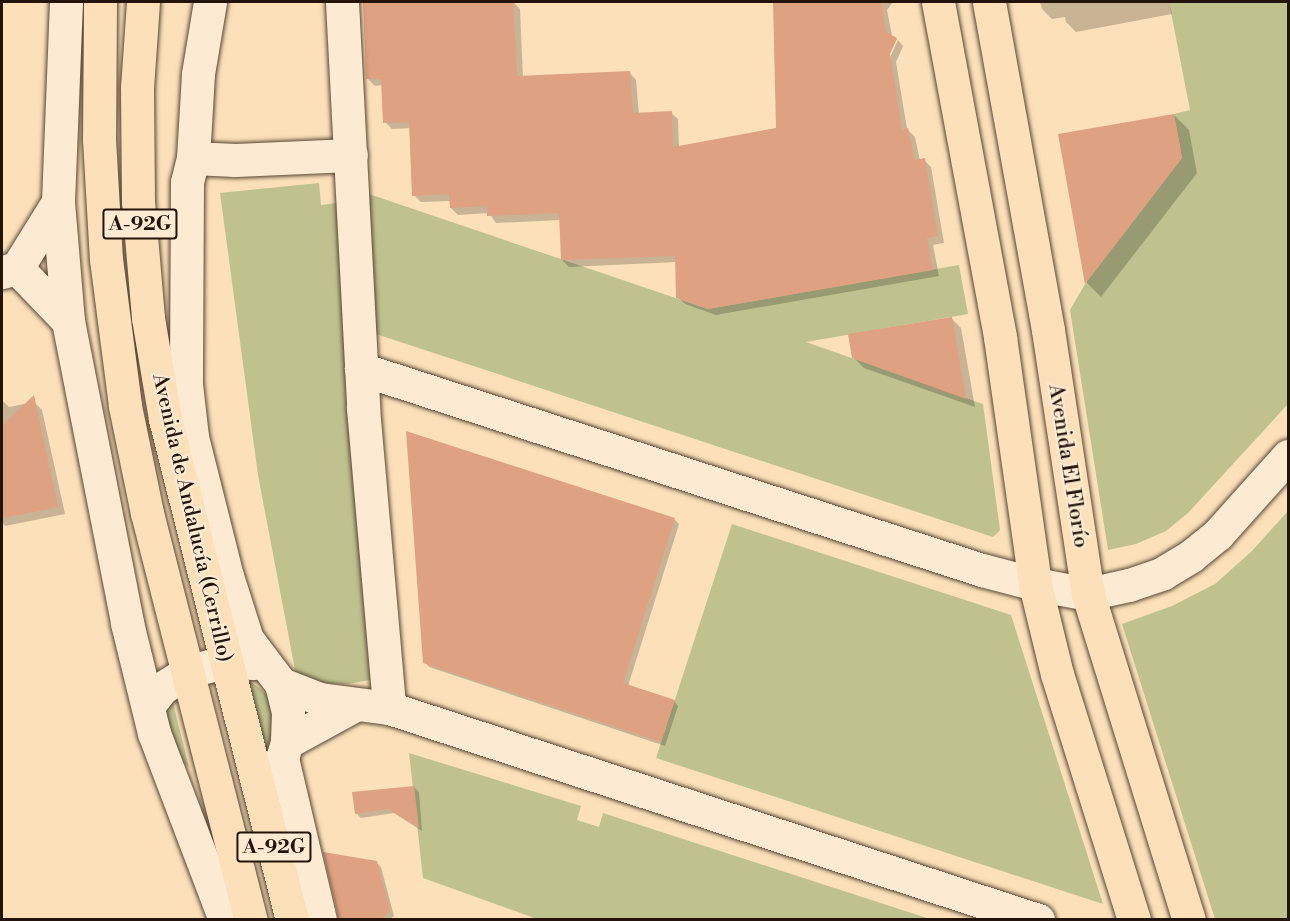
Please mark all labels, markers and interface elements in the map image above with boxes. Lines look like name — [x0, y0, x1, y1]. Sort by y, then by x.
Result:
road number: A-92G — [101, 207, 179, 241]
street label: Avenida de Andalucía (Cerrillo) — [146, 371, 238, 665]
street label: Avenida El Florío — [1043, 382, 1093, 550]
road number: A-92G — [235, 830, 313, 864]

